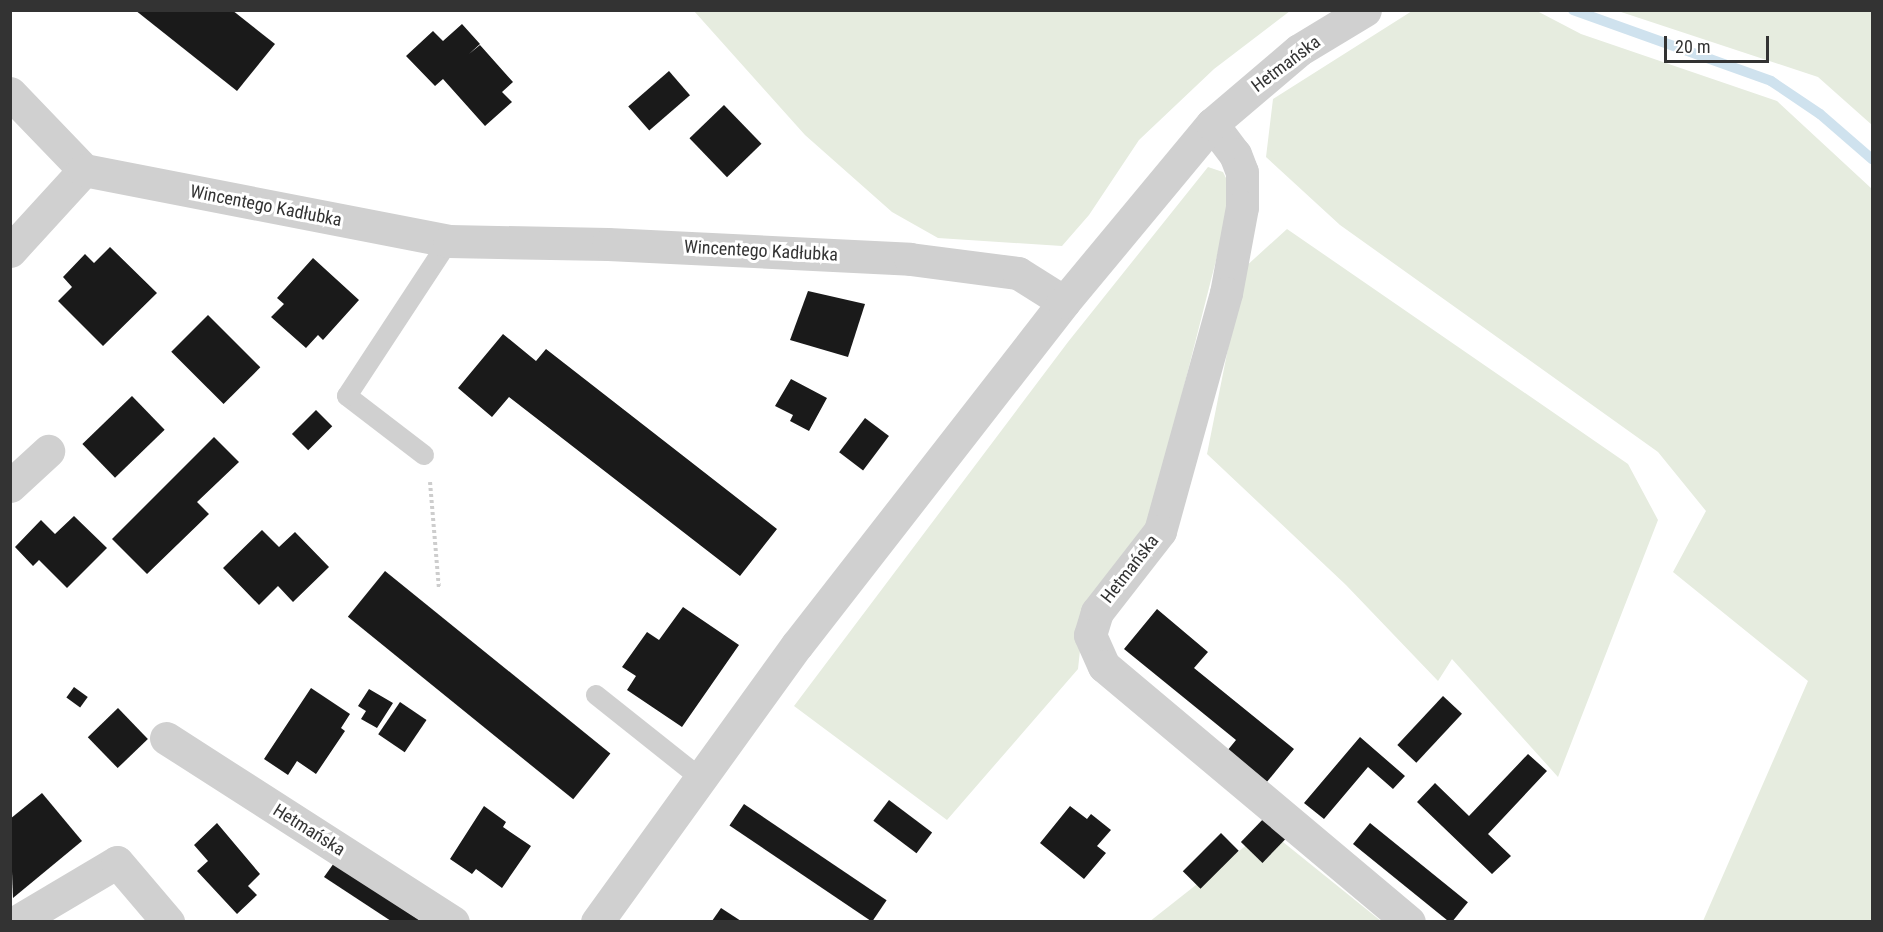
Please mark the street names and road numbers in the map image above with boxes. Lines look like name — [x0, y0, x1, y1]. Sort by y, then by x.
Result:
street label: Hetmańska — [1247, 31, 1325, 97]
street label: Wincentego Kadłubka — [188, 181, 344, 231]
street label: Wincentego Kadłubka — [684, 236, 838, 266]
street label: Hetmańska — [1097, 531, 1163, 607]
street label: Hetmańska — [269, 799, 349, 861]

